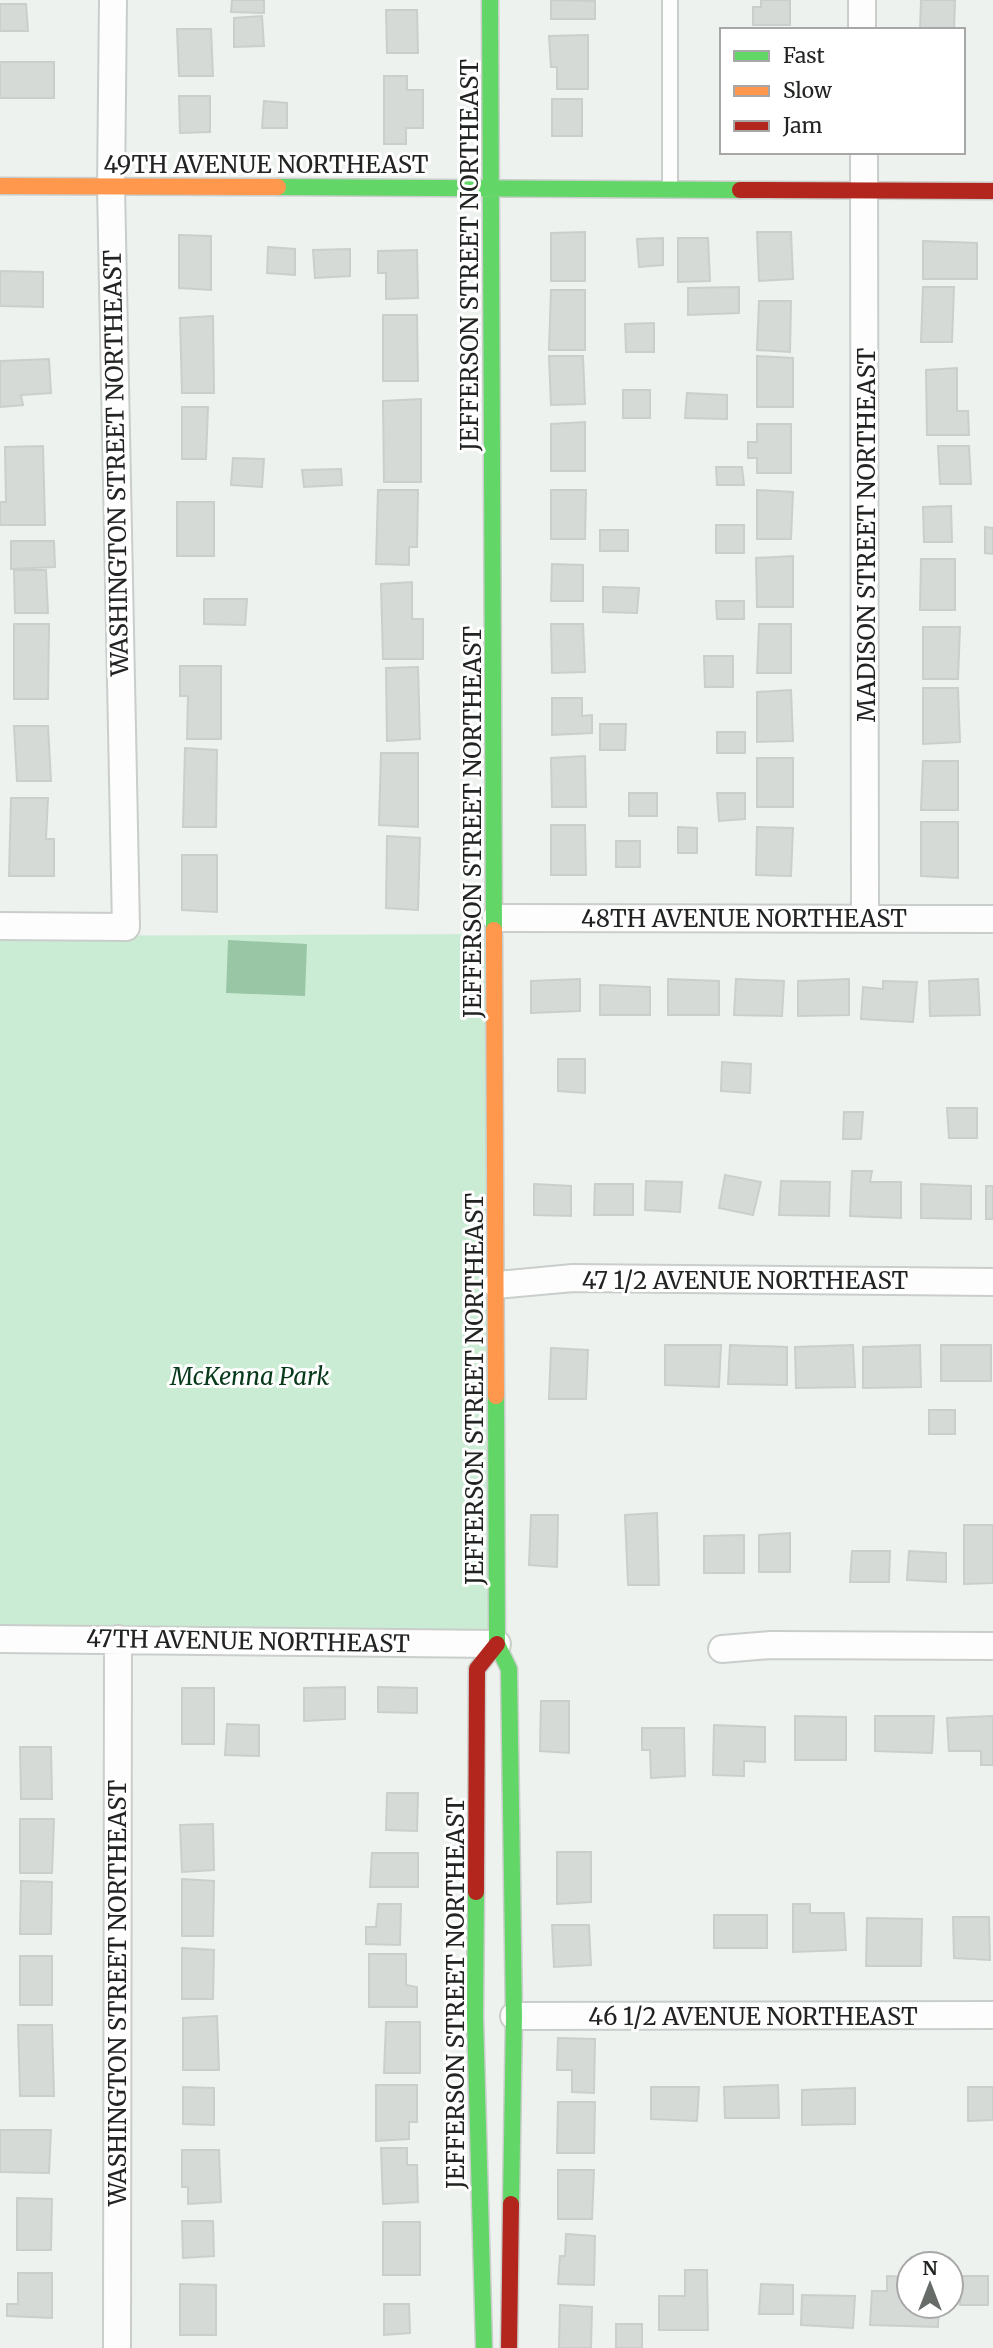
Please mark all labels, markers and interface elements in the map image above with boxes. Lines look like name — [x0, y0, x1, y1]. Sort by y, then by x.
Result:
legend — [720, 28, 965, 154]
text: Fast — [783, 42, 825, 69]
street label: JEFFERSON STREET NORTHEAST — [454, 59, 485, 452]
text: Slow — [783, 77, 832, 104]
text: Jam — [782, 112, 822, 139]
street label: 49TH AVENUE NORTHEAST — [104, 149, 429, 180]
street label: WASHINGTON STREET NORTHEAST — [97, 249, 135, 677]
street label: MADISON STREET NORTHEAST — [851, 347, 882, 722]
street label: JEFFERSON STREET NORTHEAST — [457, 626, 488, 1019]
street label: 48TH AVENUE NORTHEAST — [581, 903, 907, 934]
street label: JEFFERSON STREET NORTHEAST — [459, 1193, 490, 1586]
street label: 47 1/2 AVENUE NORTHEAST — [582, 1265, 908, 1296]
park label: McKenna Park — [170, 1361, 329, 1392]
street label: 47TH AVENUE NORTHEAST — [86, 1623, 410, 1659]
street label: WASHINGTON STREET NORTHEAST — [102, 1780, 133, 2207]
street label: JEFFERSON STREET NORTHEAST — [440, 1797, 471, 2190]
street label: 46 1/2 AVENUE NORTHEAST — [588, 2001, 918, 2032]
north arrow — [895, 2250, 965, 2320]
text: N — [922, 2256, 938, 2280]

